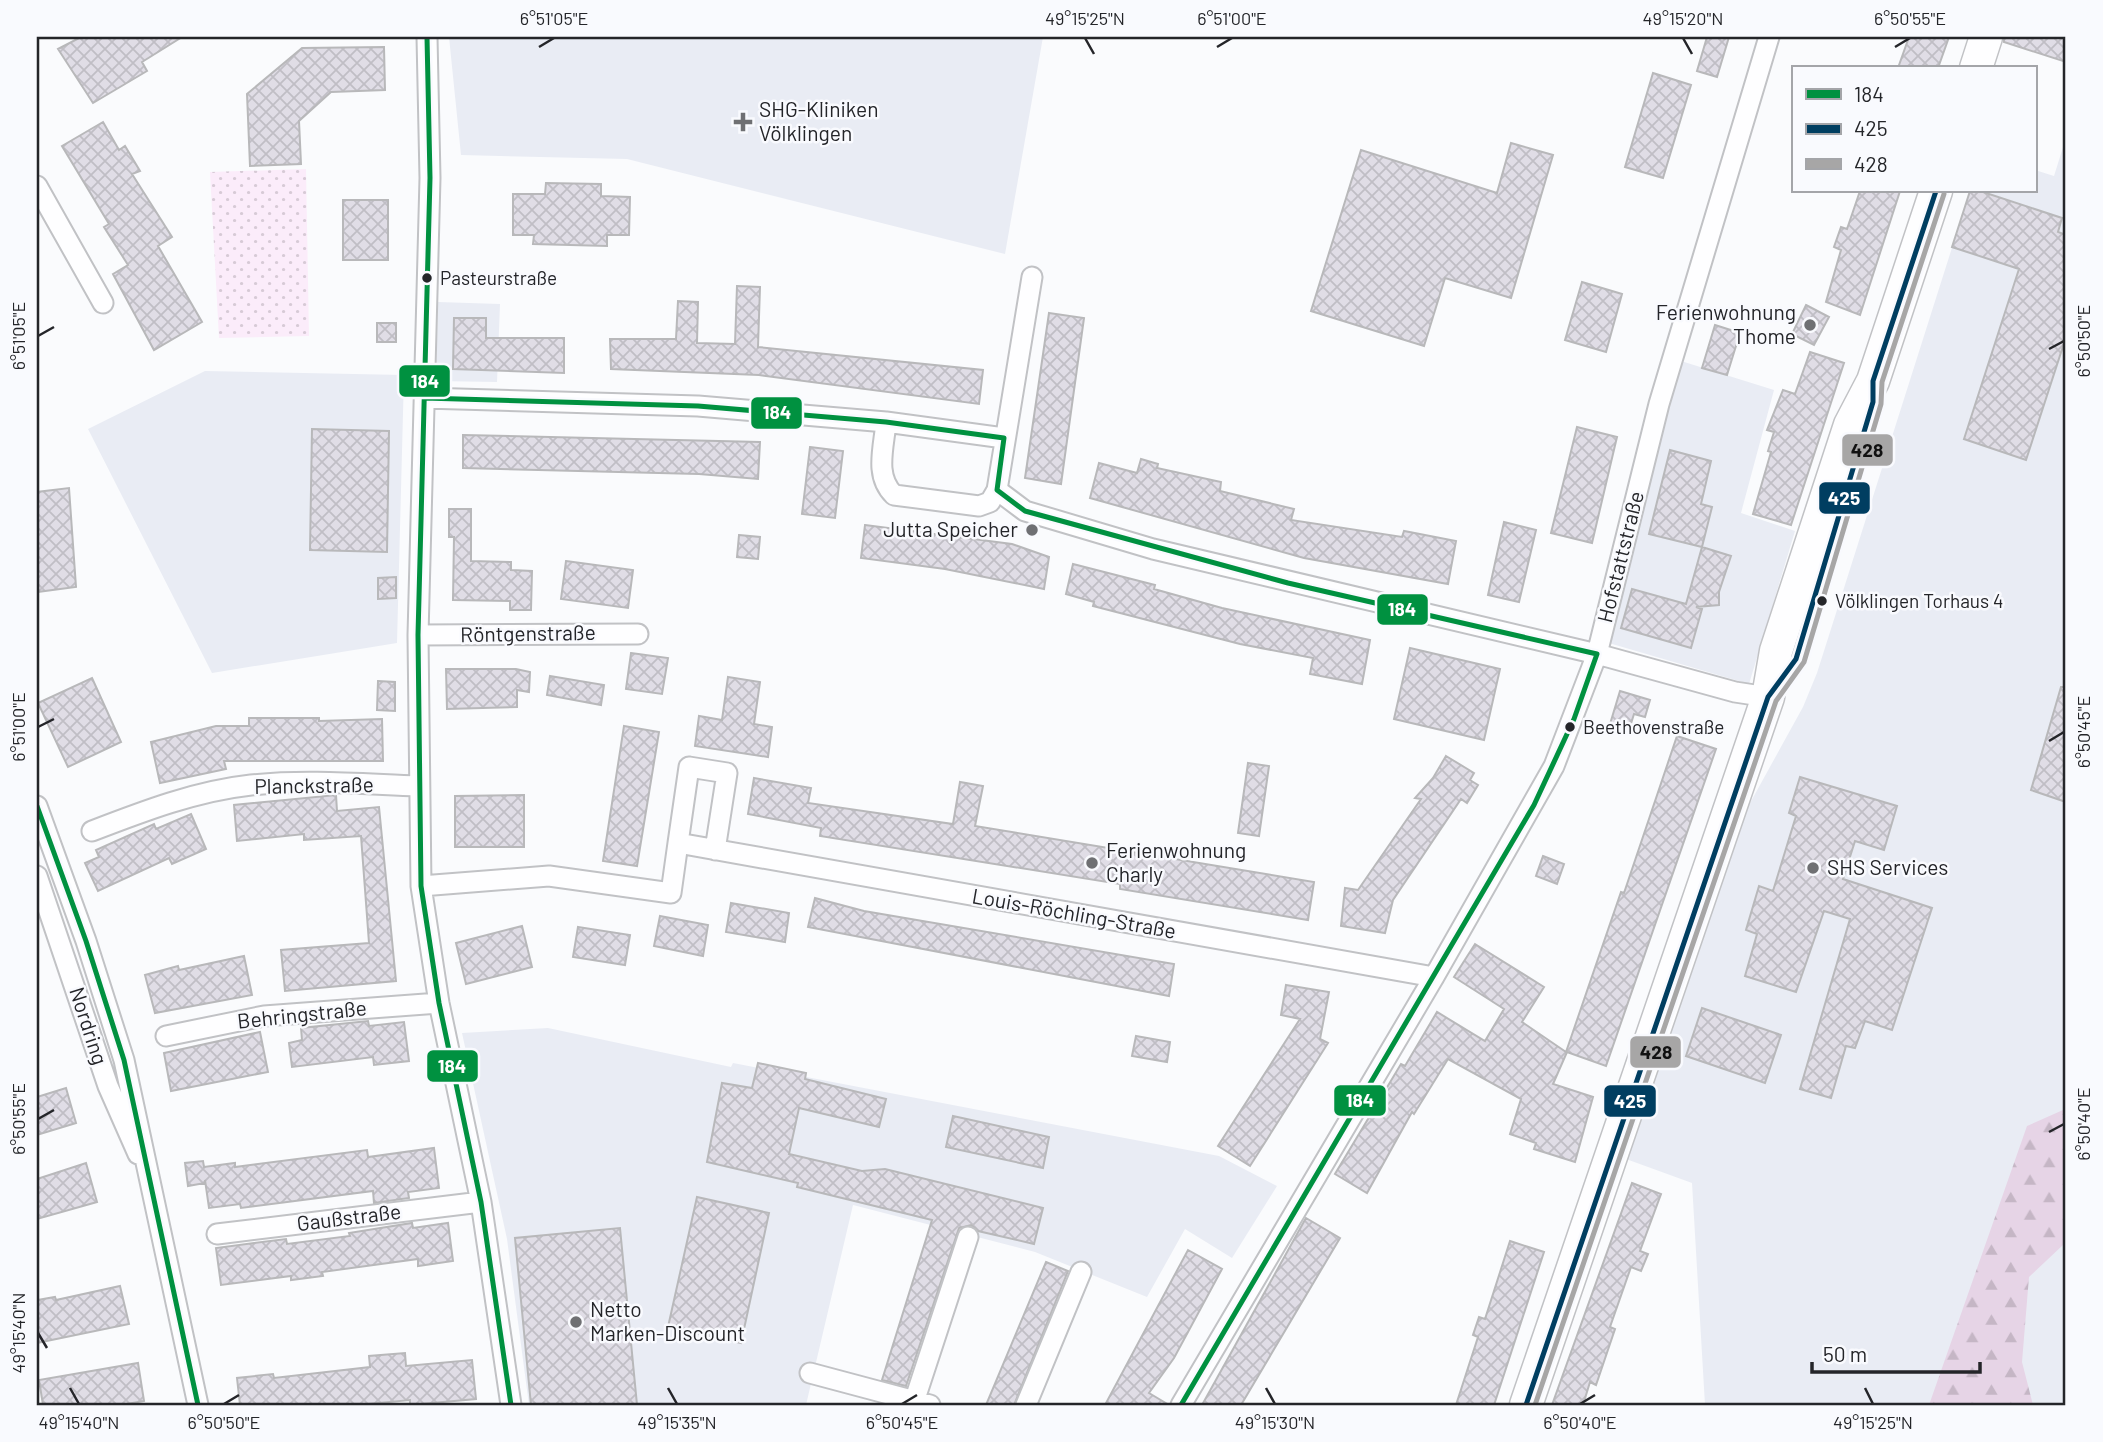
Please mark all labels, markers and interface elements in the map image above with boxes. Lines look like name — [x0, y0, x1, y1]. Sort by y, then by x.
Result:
text: 6°51'05"E — [520, 7, 588, 29]
text: 49°15'25"N — [1045, 7, 1125, 29]
text: 6°51'00"E — [1197, 7, 1267, 29]
text: 49°15'20"N — [1643, 7, 1723, 29]
text: 6°50'55"E — [1874, 7, 1946, 29]
legend — [1792, 66, 2036, 192]
text: 184 — [1854, 81, 1884, 106]
place label: SHG-Kliniken Völklingen — [759, 96, 878, 145]
marker: SHG-Kliniken Völklingen — [733, 112, 753, 132]
text: 425 — [1854, 115, 1888, 140]
text: 428 — [1854, 151, 1888, 176]
place label: Pasteurstraße — [440, 266, 557, 289]
marker: Pasteurstraße — [420, 271, 434, 285]
place label: Ferienwohnung Thome — [1656, 299, 1796, 348]
text: 6°51'05"E — [7, 302, 29, 370]
text: 6°50'50"E — [2072, 305, 2094, 377]
marker: Ferienwohnung Thome — [1802, 317, 1818, 333]
line badge: 184 — [398, 364, 451, 398]
text: 184 — [411, 369, 439, 392]
line badge: 184 — [750, 396, 803, 430]
text: 184 — [763, 400, 791, 423]
line badge: 428 — [1841, 433, 1894, 467]
text: 428 — [1851, 438, 1883, 461]
line badge: 425 — [1818, 481, 1871, 515]
text: 425 — [1828, 486, 1860, 509]
street label: Hofstattstraße — [1591, 488, 1648, 625]
place label: Jutta Speicher — [883, 516, 1018, 541]
marker: Jutta Speicher — [1024, 522, 1040, 538]
place label: Völklingen Torhaus 4 — [1835, 589, 2003, 612]
line badge: 184 — [1376, 593, 1429, 626]
marker: Völklingen Torhaus 4 — [1815, 594, 1829, 608]
text: 184 — [1388, 597, 1416, 620]
street label: Röntgenstraße — [460, 619, 596, 646]
text: 6°51'00"E — [7, 692, 29, 762]
text: 6°50'45"E — [2072, 696, 2094, 768]
place label: Beethovenstraße — [1583, 715, 1724, 738]
marker: Beethovenstraße — [1563, 720, 1577, 734]
street label: Planckstraße — [254, 771, 374, 798]
place label: Ferienwohnung Charly — [1106, 837, 1246, 886]
place label: SHS Services — [1827, 854, 1948, 879]
marker: Ferienwohnung Charly — [1084, 855, 1100, 871]
marker: SHS Services — [1805, 860, 1821, 876]
street label: Louis-Röchling-Straße — [970, 882, 1178, 943]
street label: Nordring — [65, 984, 114, 1068]
street label: Behringstraße — [236, 994, 368, 1033]
line badge: 428 — [1629, 1035, 1682, 1069]
text: 428 — [1640, 1040, 1672, 1063]
line badge: 184 — [426, 1049, 479, 1083]
text: 184 — [438, 1054, 466, 1077]
text: 6°50'55"E — [7, 1083, 29, 1155]
line badge: 184 — [1333, 1084, 1387, 1117]
line badge: 425 — [1603, 1084, 1657, 1118]
text: 6°50'40"E — [2072, 1087, 2094, 1161]
text: 184 — [1346, 1088, 1374, 1111]
text: 425 — [1614, 1089, 1646, 1112]
street label: Gaußstraße — [295, 1198, 402, 1235]
text: 49°15'40"N — [7, 1293, 29, 1373]
place label: Netto Marken-Discount — [590, 1296, 745, 1345]
marker: Netto Marken-Discount — [568, 1314, 584, 1330]
scale bar — [1812, 1330, 1980, 1374]
text: 50 m — [1823, 1341, 1867, 1366]
text: 49°15'40"N — [39, 1411, 119, 1433]
text: 6°50'50"E — [188, 1411, 260, 1433]
text: 49°15'35"N — [637, 1411, 717, 1433]
text: 6°50'45"E — [866, 1411, 938, 1433]
text: 49°15'30"N — [1235, 1411, 1315, 1433]
text: 6°50'40"E — [1543, 1411, 1617, 1433]
text: 49°15'25"N — [1833, 1411, 1913, 1433]

